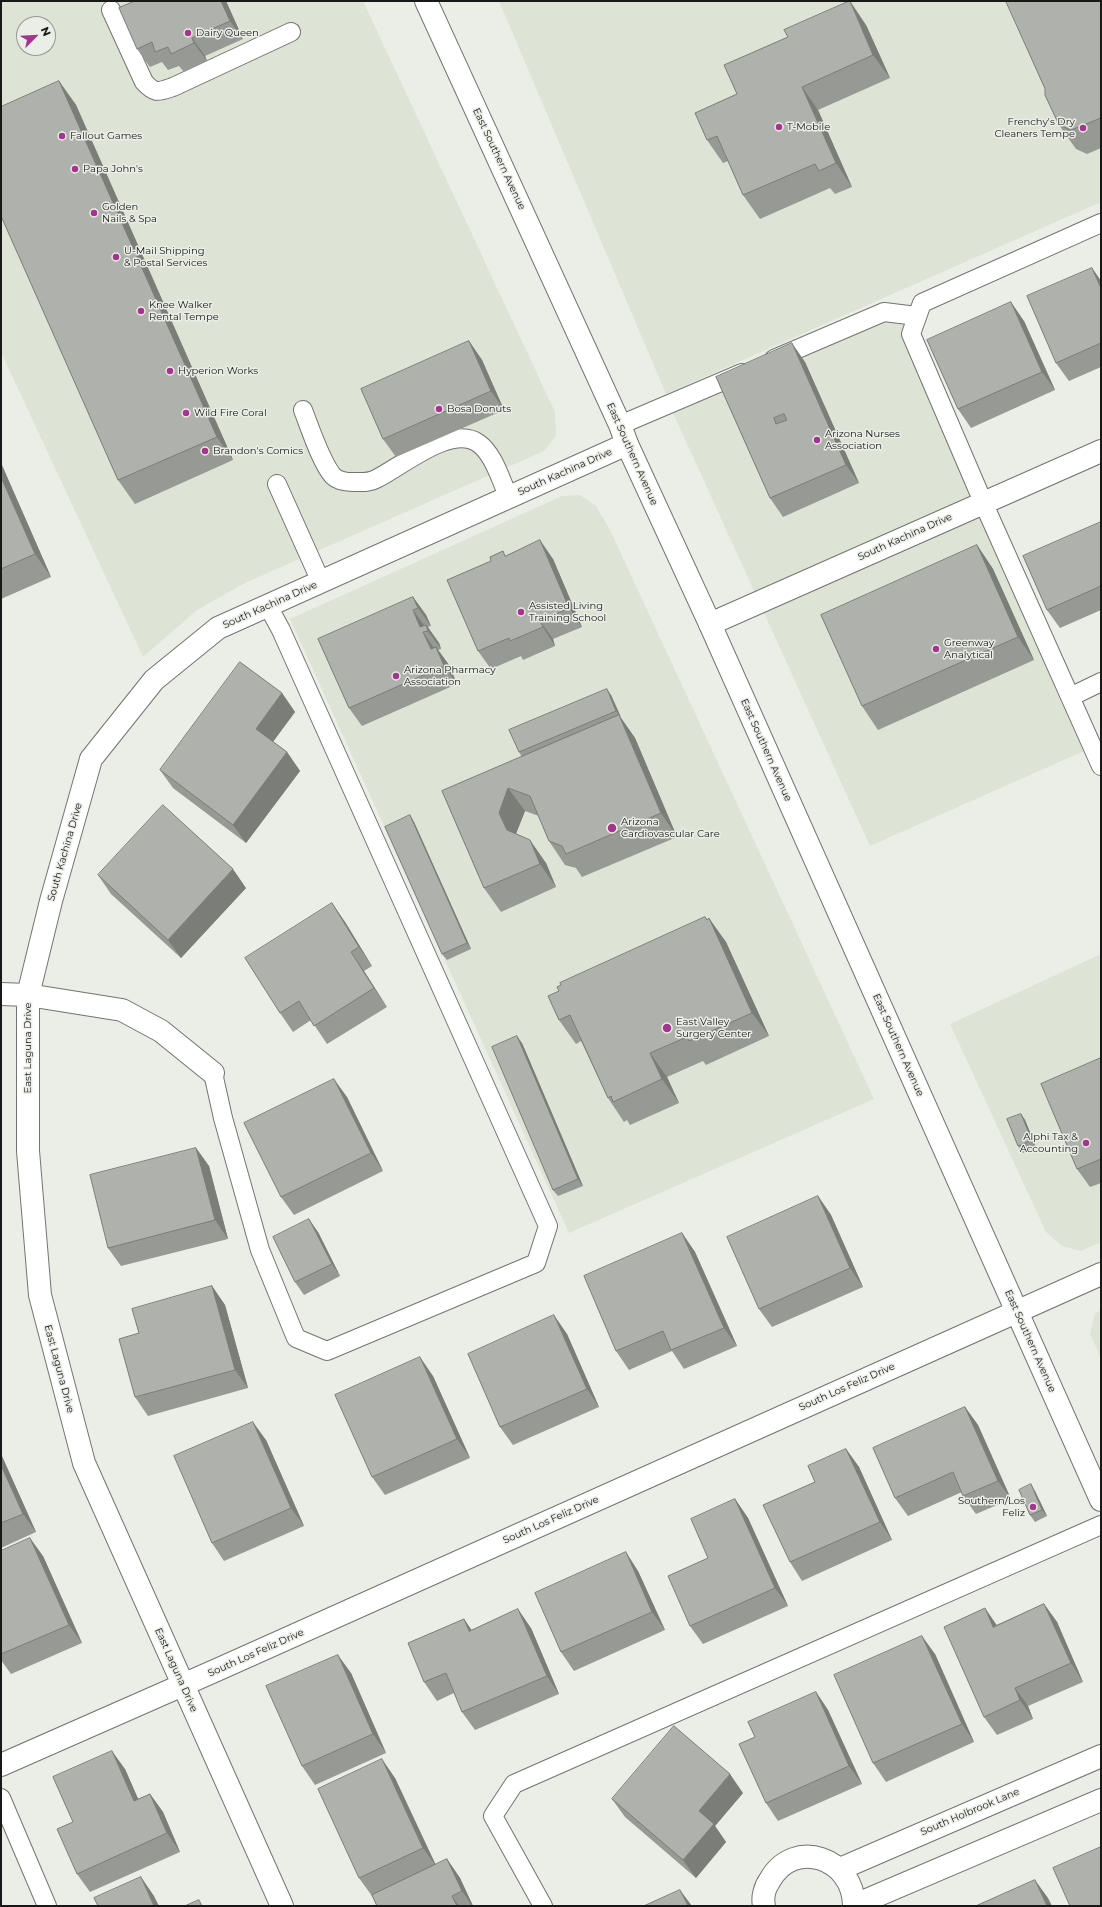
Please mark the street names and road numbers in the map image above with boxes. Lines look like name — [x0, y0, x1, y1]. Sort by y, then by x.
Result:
street label: East Southern Avenue — [470, 106, 528, 212]
street label: East Southern Avenue — [604, 401, 660, 507]
street label: South Kachina Drive — [516, 446, 614, 498]
street label: South Kachina Drive — [856, 511, 954, 563]
street label: South Kachina Drive — [221, 579, 319, 631]
street label: East Southern Avenue — [738, 697, 794, 803]
street label: South Kachina Drive — [45, 801, 85, 903]
street label: East Southern Avenue — [870, 992, 926, 1098]
street label: East Laguna Drive — [22, 1003, 34, 1093]
street label: East Southern Avenue — [1002, 1288, 1058, 1394]
street label: East Laguna Drive — [41, 1324, 77, 1414]
street label: South Los Feliz Drive — [797, 1360, 897, 1414]
street label: South Los Feliz Drive — [501, 1493, 601, 1547]
street label: East Laguna Drive — [152, 1626, 200, 1714]
street label: South Los Feliz Drive — [206, 1626, 306, 1680]
street label: South Holbrook Lane — [919, 1786, 1021, 1838]

